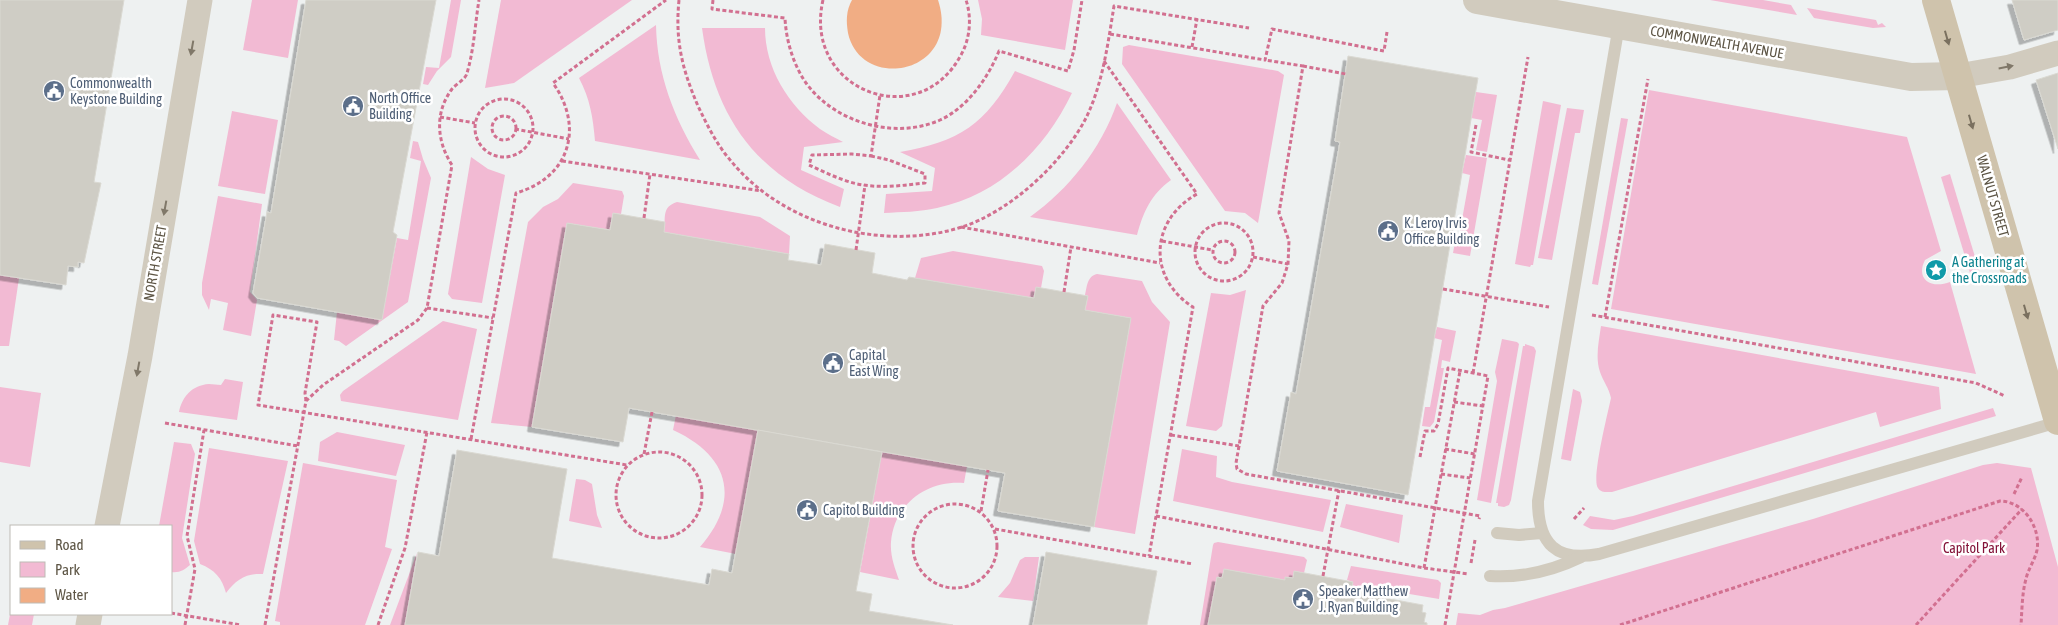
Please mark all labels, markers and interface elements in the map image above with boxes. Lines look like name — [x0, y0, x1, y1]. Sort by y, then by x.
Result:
street label: COMMONWEALTH AVENUE — [1649, 22, 1785, 62]
one-way arrow — [1943, 30, 1951, 45]
one-way arrow — [187, 40, 195, 56]
one-way arrow — [1998, 63, 2013, 71]
place label: Commonwealth Keystone Building — [70, 75, 162, 107]
public building icon: Commonwealth Keystone Building — [42, 79, 66, 103]
place label: North Office Building — [369, 90, 431, 122]
public building icon: North Office Building — [341, 94, 365, 118]
one-way arrow — [1968, 115, 1976, 130]
street label: WALNUT STREET — [1974, 153, 2012, 239]
one-way arrow — [160, 201, 168, 217]
place label: K. Leroy Irvis Office Building — [1404, 215, 1479, 247]
public building icon: K. Leroy Irvis Office Building — [1376, 219, 1400, 243]
street label: NORTH STREET — [140, 224, 170, 302]
place label: A Gathering at the Crossroads — [1952, 254, 2027, 286]
place icon: A Gathering at the Crossroads — [1924, 258, 1948, 282]
one-way arrow — [2023, 305, 2031, 320]
place label: Capital East Wing — [849, 347, 899, 379]
public building icon: Capital East Wing — [821, 351, 845, 375]
one-way arrow — [133, 361, 141, 377]
public building icon: Capitol Building — [795, 498, 819, 522]
place label: Capitol Building — [823, 502, 905, 518]
legend — [10, 525, 172, 615]
text: Road — [55, 536, 84, 553]
park label: Capitol Park — [1943, 540, 2005, 556]
text: Park — [55, 561, 80, 578]
place label: Speaker Matthew J. Ryan Building — [1319, 583, 1409, 615]
text: Water — [55, 586, 88, 603]
public building icon: Speaker Matthew J. Ryan Building — [1291, 587, 1315, 611]

